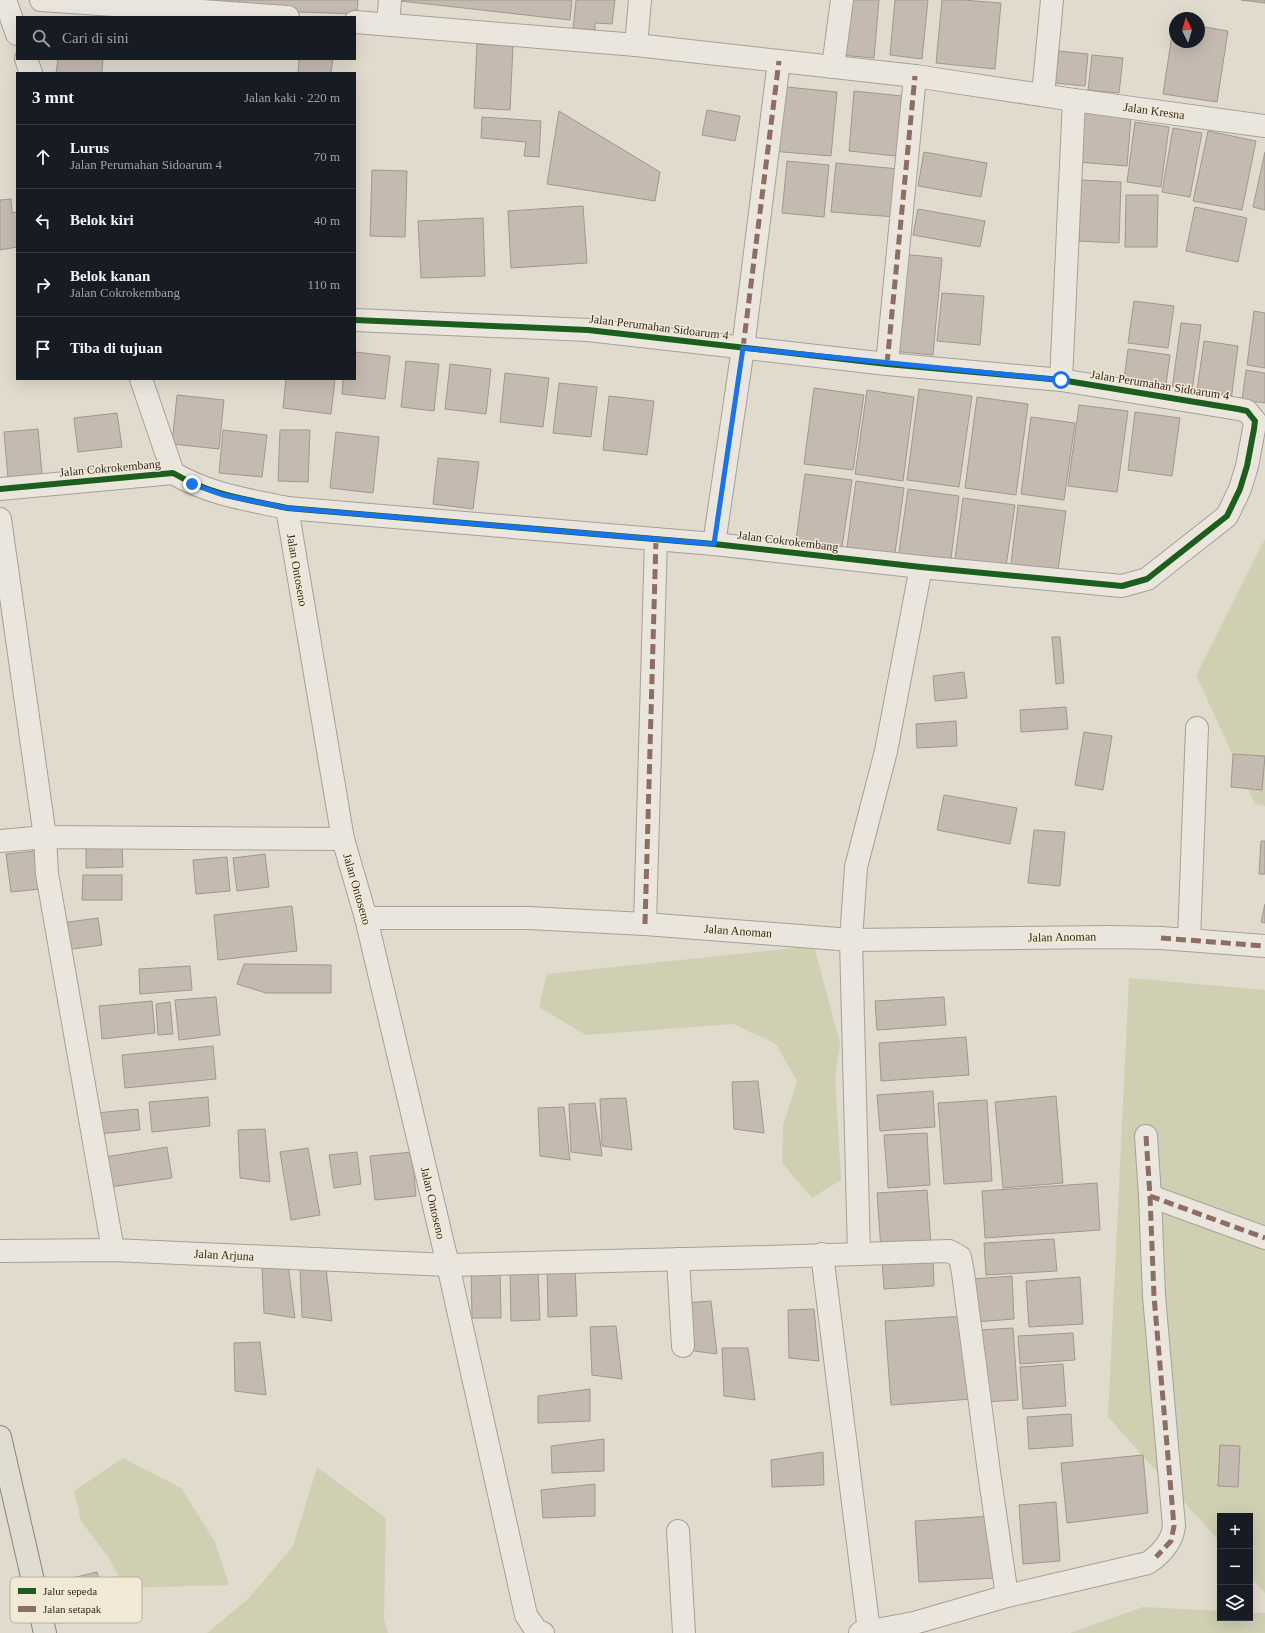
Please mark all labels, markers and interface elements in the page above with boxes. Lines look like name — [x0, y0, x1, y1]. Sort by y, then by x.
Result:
north arrow — [1169, 12, 1205, 48]
search box — [16, 16, 356, 60]
icon: search — [30, 27, 52, 49]
text: Cari di sini — [62, 30, 129, 46]
text: 3 mnt — [32, 88, 74, 107]
text: Jalan kaki · 220 m — [244, 90, 340, 105]
street label: Jalan Kresna — [1123, 100, 1186, 122]
text: Lurus — [70, 140, 109, 156]
icon: ahead — [32, 146, 54, 168]
text: 70 m — [314, 149, 340, 164]
text: Jalan Perumahan Sidoarum 4 — [70, 157, 222, 172]
icon: left — [32, 210, 54, 232]
text: Belok kiri — [70, 212, 134, 228]
text: 40 m — [314, 213, 340, 228]
text: Belok kanan — [70, 268, 150, 284]
icon: right — [32, 274, 54, 296]
text: 110 m — [308, 277, 340, 292]
text: Jalan Cokrokembang — [70, 285, 180, 300]
street label: Jalan Perumahan Sidoarum 4 — [589, 312, 729, 342]
icon: arrive — [32, 338, 54, 360]
text: Tiba di tujuan — [70, 340, 162, 356]
street label: Jalan Perumahan Sidoarum 4 — [1090, 367, 1230, 403]
route start — [1052, 371, 1070, 389]
street label: Jalan Cokrokembang — [59, 457, 161, 479]
route end — [183, 475, 201, 493]
street label: Jalan Cokrokembang — [737, 528, 839, 554]
street label: Jalan Ontoseno — [284, 533, 310, 607]
street label: Jalan Ontoseno — [340, 852, 374, 926]
street label: Jalan Anoman — [703, 922, 773, 940]
street label: Jalan Anoman — [1028, 929, 1096, 945]
street label: Jalan Ontoseno — [418, 1166, 448, 1240]
street label: Jalan Arjuna — [194, 1246, 255, 1264]
map controls — [1217, 1513, 1253, 1621]
button: + — [1217, 1513, 1253, 1549]
button: − — [1217, 1549, 1253, 1585]
legend — [10, 1577, 142, 1623]
text: Jalur sepeda — [43, 1585, 97, 1597]
button: layers — [1217, 1585, 1253, 1621]
text: Jalan setapak — [43, 1603, 102, 1615]

